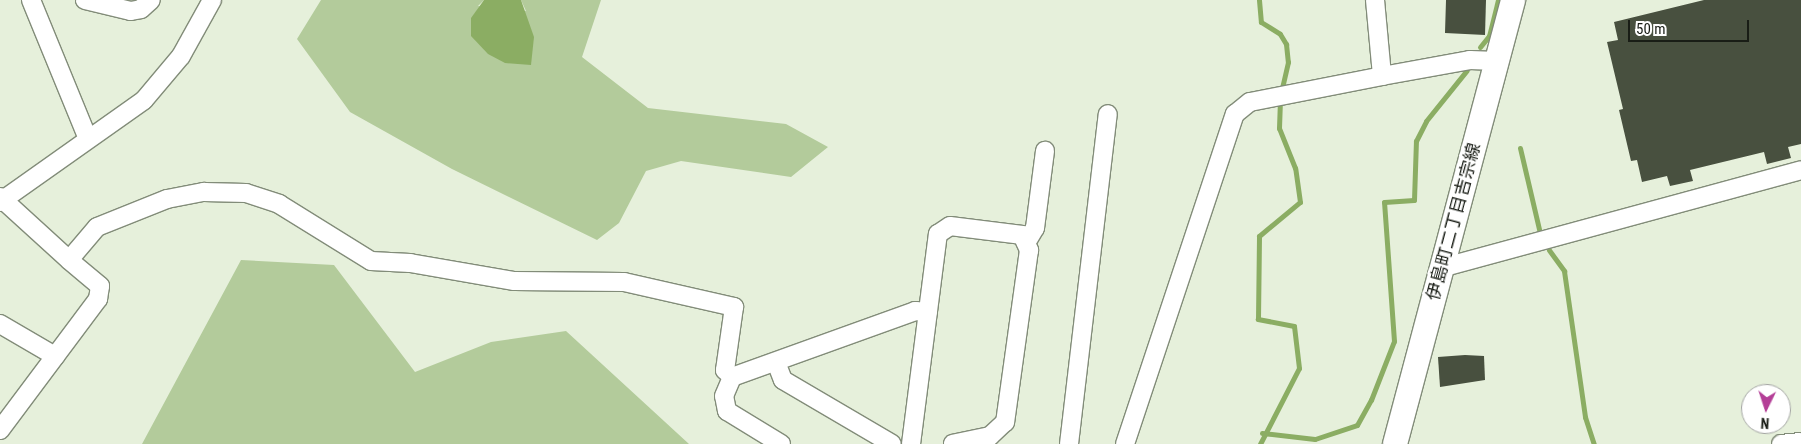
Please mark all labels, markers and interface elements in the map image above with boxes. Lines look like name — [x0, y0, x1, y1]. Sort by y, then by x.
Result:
scale bar — [1631, 10, 1752, 42]
text: 50 m — [1636, 20, 1666, 38]
street label: 伊島町二丁目吉宗線 — [1423, 141, 1485, 303]
north arrow — [1741, 384, 1791, 434]
text: N — [1760, 415, 1770, 431]

